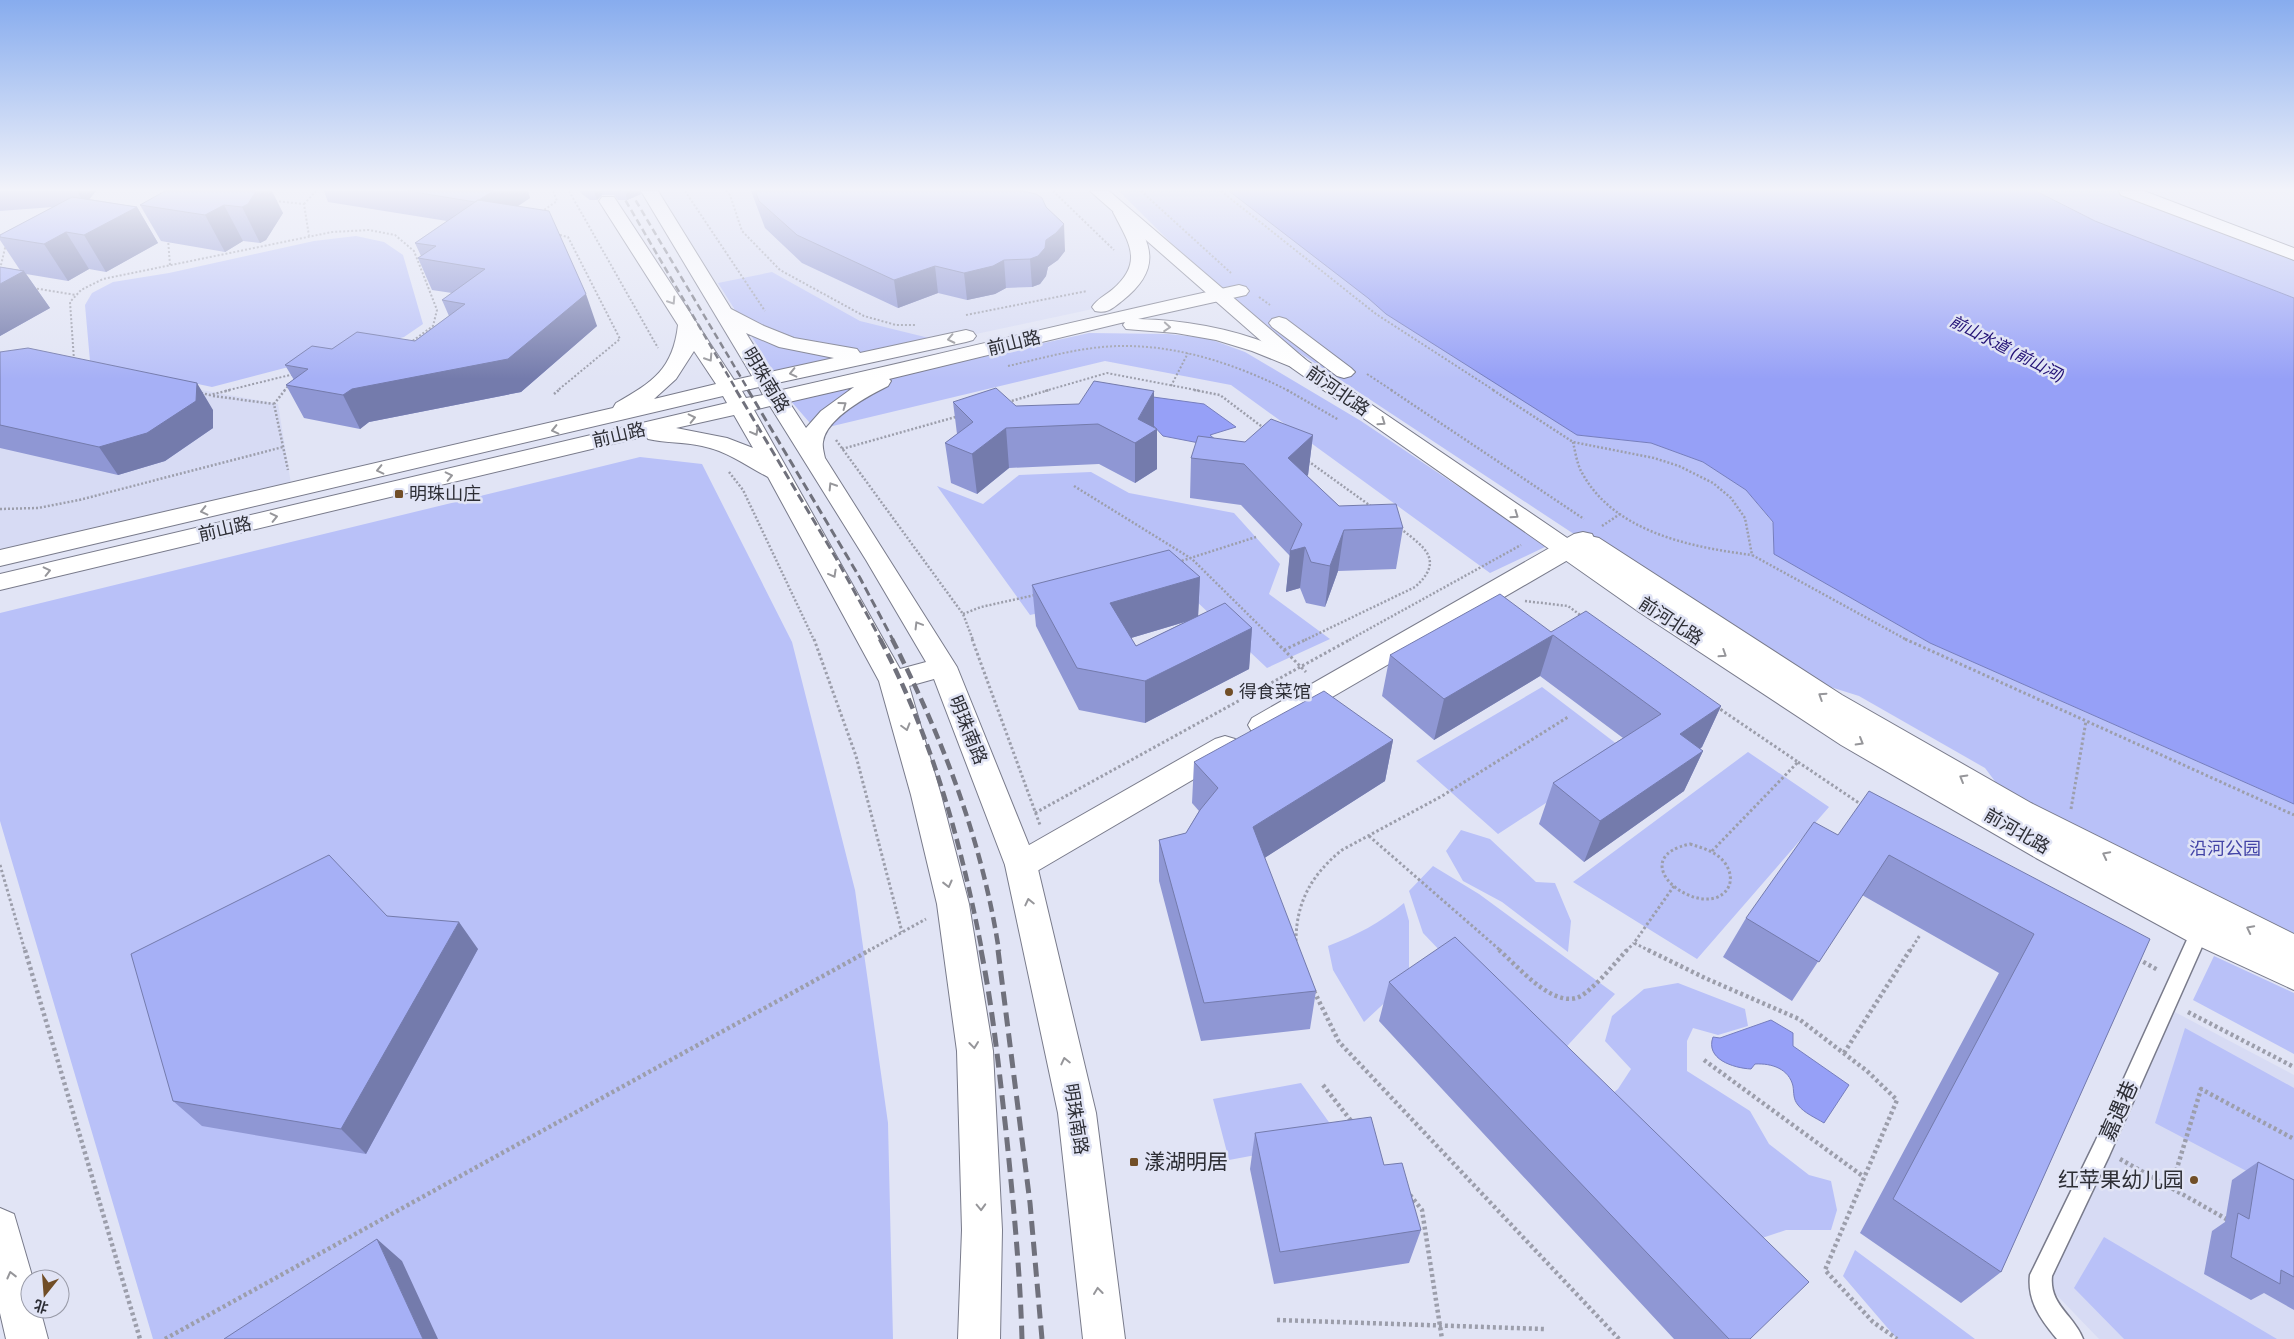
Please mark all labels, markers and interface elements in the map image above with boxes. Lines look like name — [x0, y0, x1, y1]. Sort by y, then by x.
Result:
one-way arrow — [666, 296, 676, 305]
water label: 前山水道 (前山河) — [1946, 311, 2068, 387]
one-way arrow — [1164, 321, 1172, 332]
street label: 前山路 — [985, 325, 1043, 361]
one-way arrow — [947, 333, 956, 344]
street label: 明珠南路 — [737, 343, 795, 417]
one-way arrow — [703, 352, 712, 361]
street label: 前河北路 — [1302, 361, 1374, 421]
one-way arrow — [788, 368, 797, 378]
one-way arrow — [837, 402, 846, 411]
one-way arrow — [688, 413, 697, 424]
one-way arrow — [1376, 416, 1386, 425]
street label: 前山路 — [590, 417, 648, 453]
one-way arrow — [551, 424, 560, 435]
one-way arrow — [748, 426, 758, 435]
one-way arrow — [375, 464, 384, 475]
one-way arrow — [444, 471, 453, 482]
place label: 明珠山庄 — [409, 482, 481, 506]
one-way arrow — [829, 483, 839, 492]
marker: 明珠山庄 — [393, 488, 405, 500]
one-way arrow — [200, 505, 209, 516]
one-way arrow — [1509, 509, 1519, 518]
street label: 前山路 — [196, 511, 254, 547]
one-way arrow — [269, 512, 278, 523]
one-way arrow — [43, 566, 52, 577]
one-way arrow — [827, 568, 837, 577]
street label: 前河北路 — [1634, 591, 1708, 651]
one-way arrow — [914, 621, 924, 630]
one-way arrow — [1717, 648, 1726, 658]
place label: 得食菜馆 — [1239, 680, 1311, 704]
marker: 得食菜馆 — [1223, 686, 1235, 698]
street label: 明珠南路 — [943, 692, 993, 768]
one-way arrow — [1819, 693, 1828, 702]
one-way arrow — [901, 723, 911, 731]
one-way arrow — [1854, 735, 1863, 745]
one-way arrow — [1959, 774, 1968, 784]
street label: 前河北路 — [1980, 803, 2054, 859]
park label: 沿河公园 — [2189, 837, 2261, 861]
one-way arrow — [2102, 851, 2111, 861]
one-way arrow — [942, 880, 953, 889]
one-way arrow — [1024, 898, 1035, 907]
one-way arrow — [2246, 925, 2255, 935]
one-way arrow — [968, 1041, 979, 1049]
one-way arrow — [1061, 1056, 1071, 1065]
street label: 嘉遇巷 — [2093, 1077, 2145, 1145]
street label: 明珠南路 — [1059, 1082, 1093, 1156]
place label: 漾湖明居 — [1144, 1148, 1228, 1176]
marker: 漾湖明居 — [1128, 1156, 1140, 1168]
place label: 红苹果幼儿园 — [2058, 1166, 2184, 1194]
marker: 红苹果幼儿园 — [2188, 1174, 2200, 1186]
one-way arrow — [976, 1203, 987, 1211]
north arrow — [20, 1269, 70, 1319]
one-way arrow — [6, 1270, 17, 1279]
one-way arrow — [1093, 1286, 1104, 1294]
text: 北 — [32, 1295, 51, 1317]

